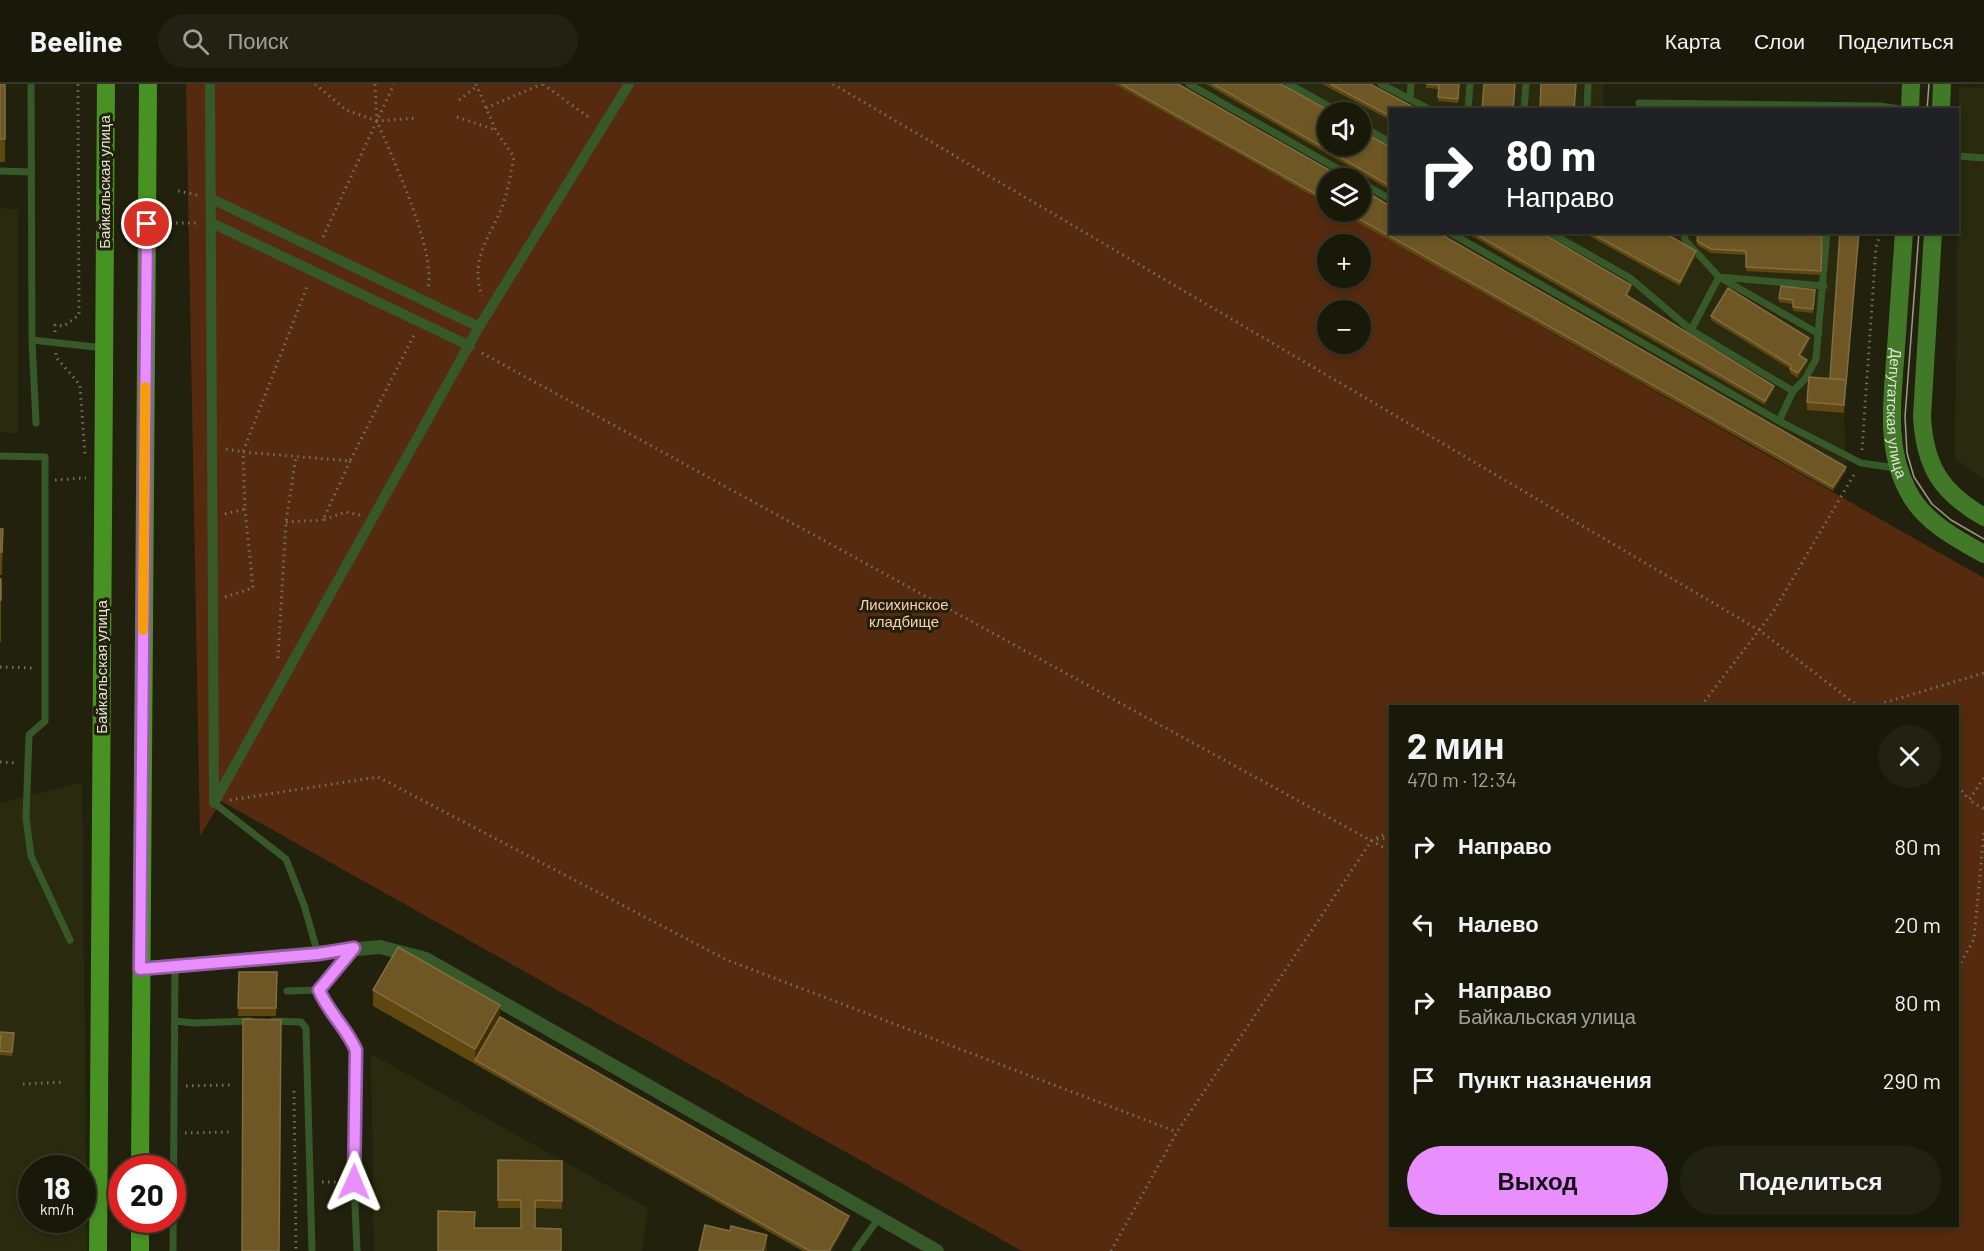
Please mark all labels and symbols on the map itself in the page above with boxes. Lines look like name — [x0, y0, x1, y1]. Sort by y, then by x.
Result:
street label: Байкальская улица — [95, 115, 113, 249]
pin — [121, 198, 172, 249]
street label: Депутатская улица — [1884, 348, 1912, 481]
park label: Лисихинское кладбище — [859, 595, 949, 630]
street label: Байкальская улица — [92, 600, 110, 734]
position arrow — [322, 1150, 386, 1214]
speed limit sign: 20 — [108, 1155, 186, 1233]

